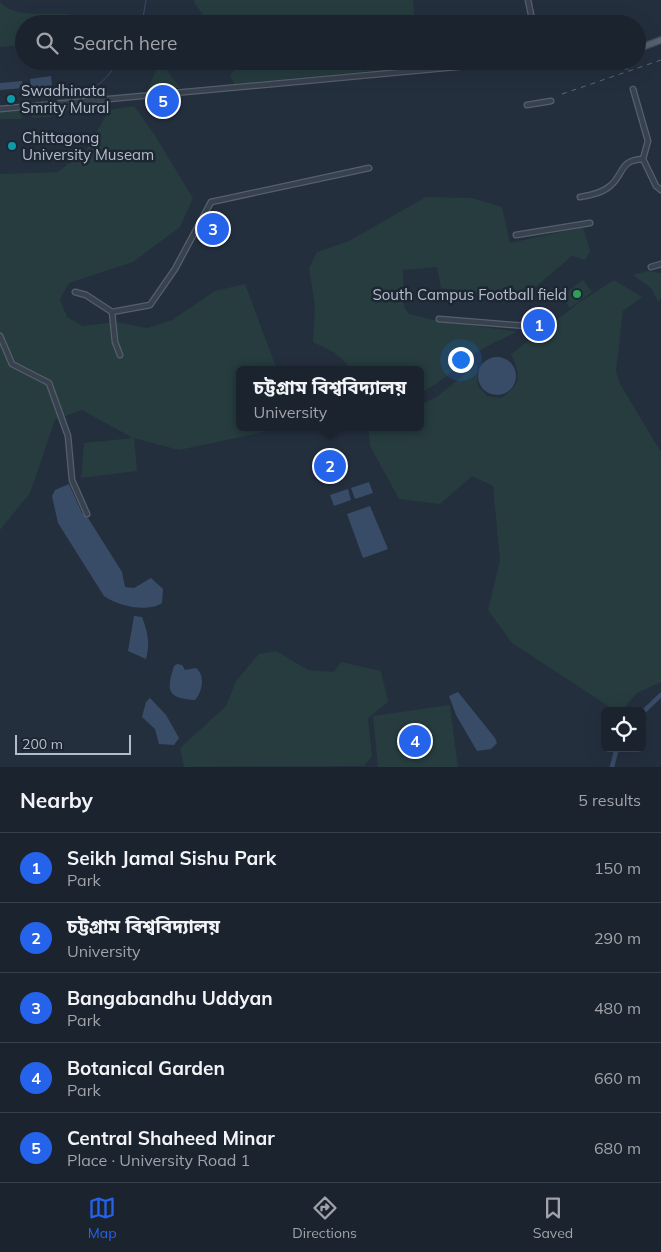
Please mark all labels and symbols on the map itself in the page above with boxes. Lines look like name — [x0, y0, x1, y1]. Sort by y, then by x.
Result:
place label: Swadhinata Smrity Mural — [21, 81, 109, 117]
pin: 5 — [147, 82, 179, 120]
marker: Swadhinata Smrity Mural — [5, 93, 17, 105]
place label: Chittagong University Museam — [22, 128, 154, 164]
marker: Chittagong University Museam — [6, 140, 18, 152]
pin: 3 — [197, 210, 229, 248]
place label: South Campus Football field — [372, 285, 567, 304]
marker: South Campus Football field — [571, 288, 583, 300]
pin: 1 — [523, 306, 555, 344]
your location — [448, 347, 474, 373]
pin: 2 — [314, 447, 346, 485]
pin: 4 — [399, 722, 431, 760]
scale bar — [15, 732, 131, 755]

